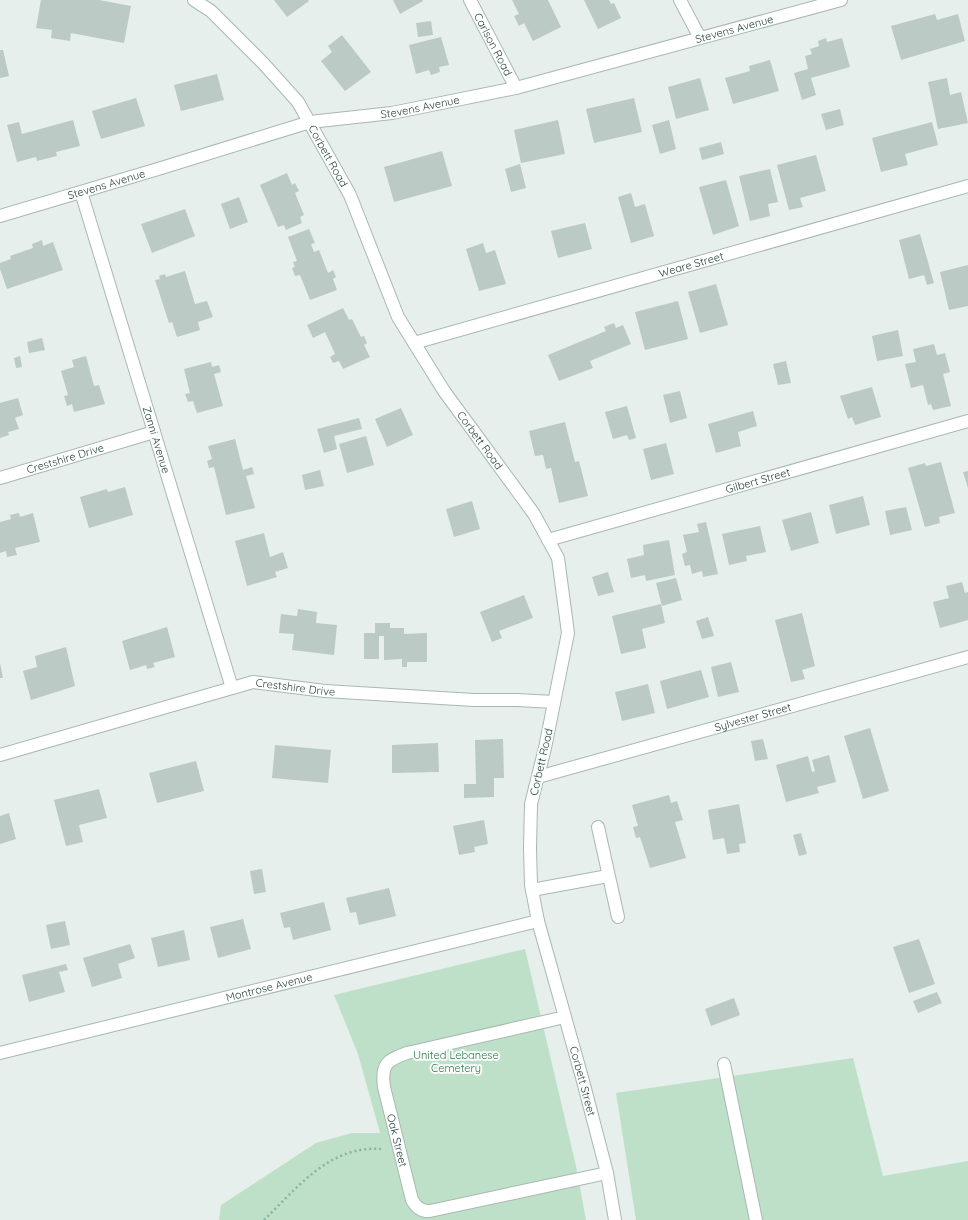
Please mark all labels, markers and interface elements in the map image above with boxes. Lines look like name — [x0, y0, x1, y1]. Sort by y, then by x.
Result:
street label: Carlson Road — [471, 10, 515, 78]
street label: Stevens Avenue — [694, 12, 775, 46]
street label: Stevens Avenue — [380, 93, 461, 121]
street label: Corbett Road — [305, 123, 351, 189]
street label: Stevens Avenue — [66, 166, 147, 202]
street label: Weare Street — [657, 249, 725, 280]
street label: Zanni Avenue — [140, 404, 173, 475]
street label: Corbett Road — [454, 408, 506, 472]
street label: Crestshire Drive — [25, 440, 106, 477]
street label: Gilbert Street — [724, 465, 792, 496]
street label: Crestshire Drive — [255, 675, 336, 699]
street label: Sylvester Street — [713, 700, 793, 734]
street label: Corbett Road — [526, 727, 556, 797]
street label: Montrose Avenue — [224, 970, 314, 1004]
street label: Corbett Street — [567, 1045, 599, 1118]
park label: United Lebanese Cemetery — [413, 1048, 499, 1075]
street label: Oak Street — [384, 1112, 411, 1169]

